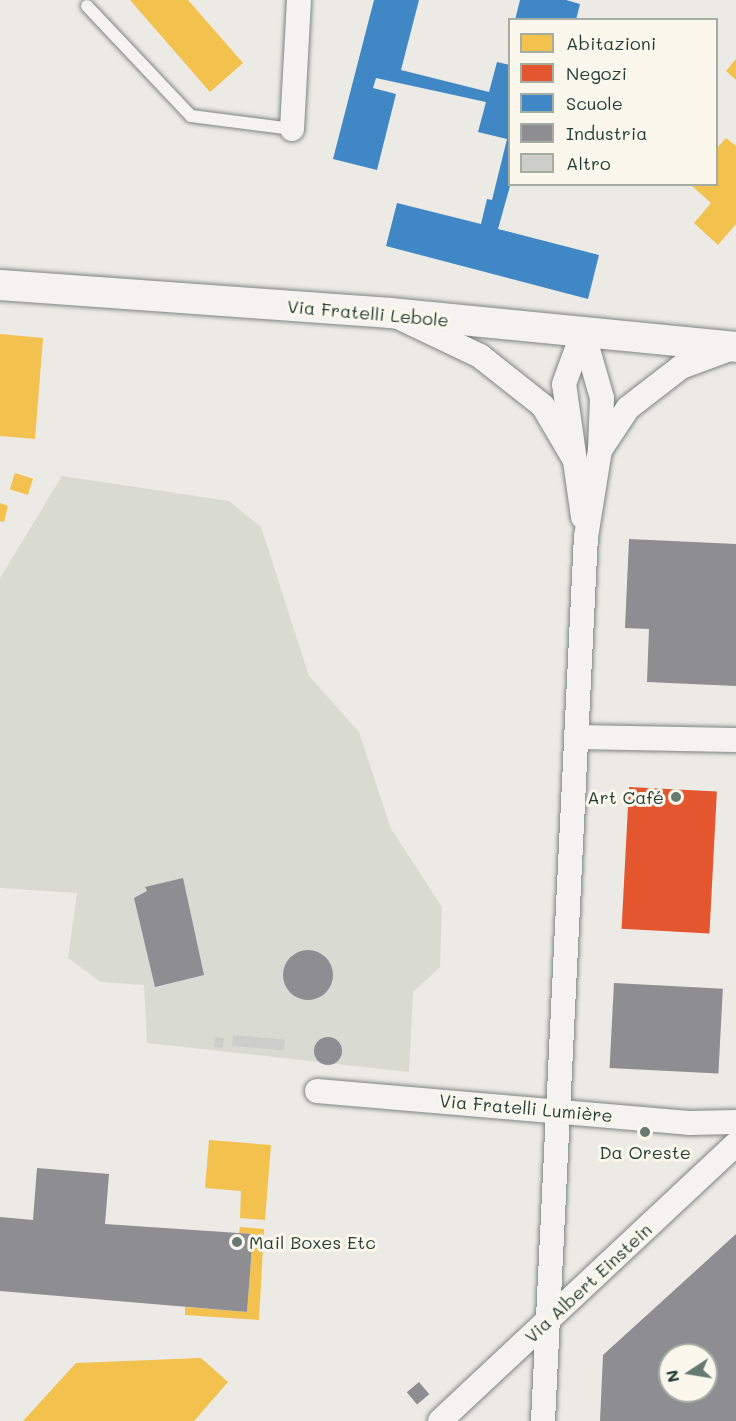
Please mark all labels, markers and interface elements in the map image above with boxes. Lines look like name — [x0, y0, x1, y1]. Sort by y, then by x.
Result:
legend — [508, 18, 718, 186]
text: Abitazioni — [566, 31, 656, 55]
text: Negozi — [566, 61, 627, 85]
text: Scuole — [566, 91, 623, 115]
text: Industria — [566, 121, 648, 145]
text: Altro — [566, 151, 611, 175]
street label: Via Fratelli Lebole — [286, 295, 450, 331]
place label: Art Café — [587, 786, 664, 808]
marker: Art Café — [669, 790, 683, 804]
street label: Via Fratelli Lumière — [438, 1090, 614, 1126]
marker: Da Oreste — [638, 1125, 652, 1139]
place label: Da Oreste — [599, 1141, 691, 1163]
street label: Via Albert Einstein — [520, 1219, 656, 1347]
place label: Mail Boxes Etc — [249, 1231, 376, 1253]
marker: Mail Boxes Etc — [230, 1235, 244, 1249]
north arrow — [658, 1343, 718, 1403]
text: N — [660, 1368, 683, 1385]

